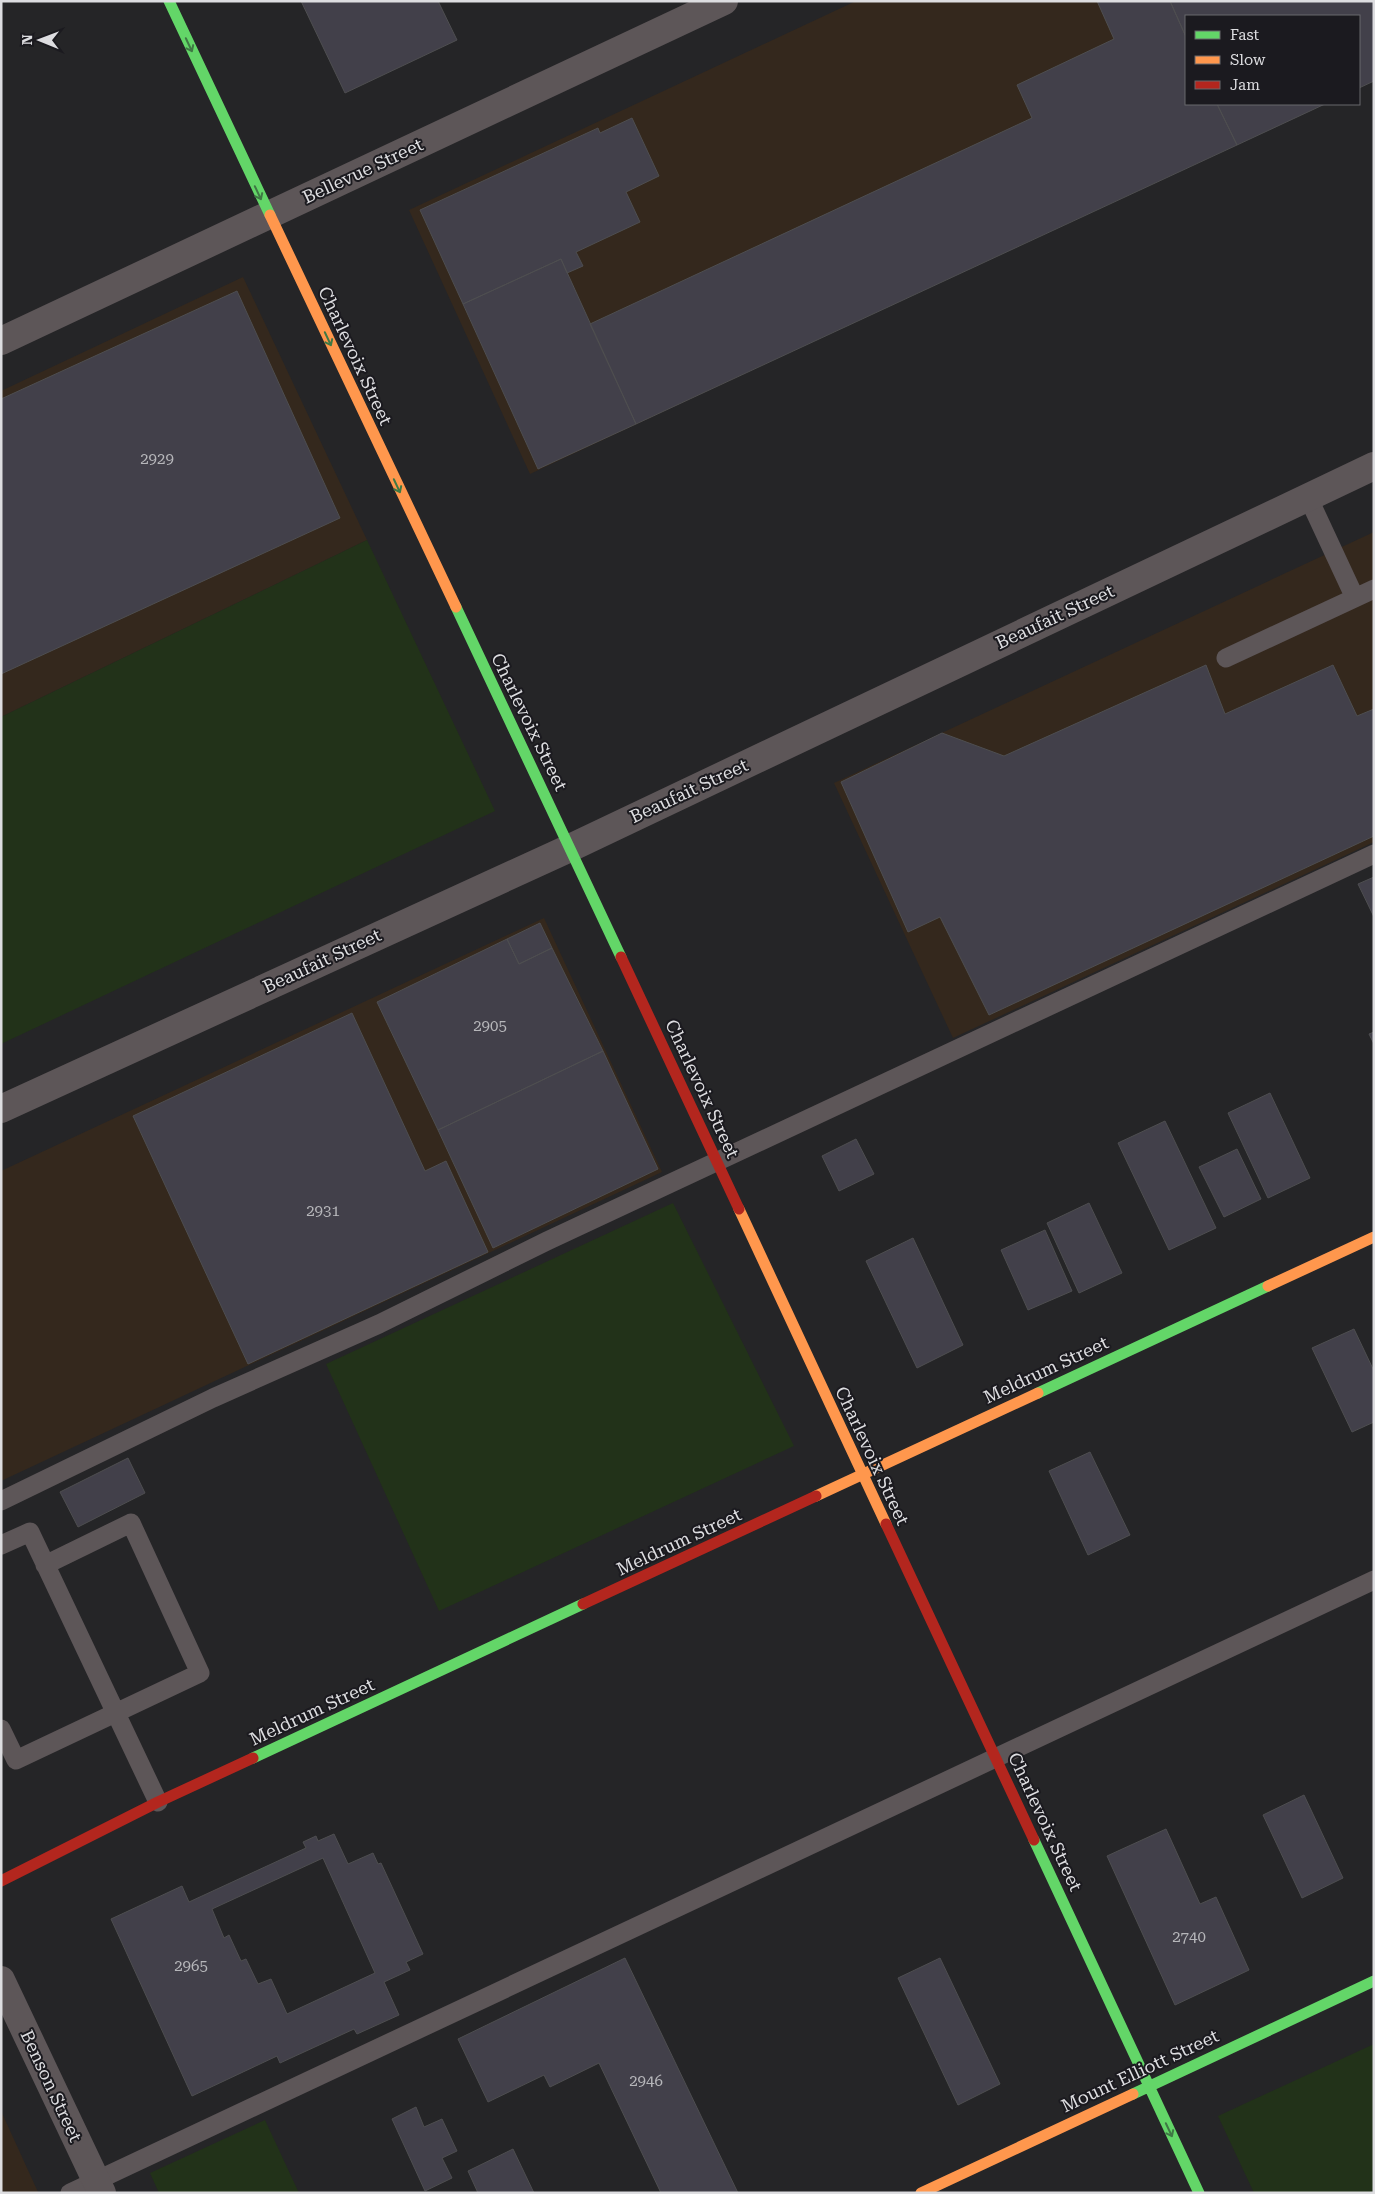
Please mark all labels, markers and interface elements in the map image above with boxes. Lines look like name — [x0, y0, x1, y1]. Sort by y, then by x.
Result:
north arrow — [15, 15, 65, 65]
legend — [1185, 15, 1360, 105]
text: Fast — [1230, 26, 1260, 44]
text: N — [19, 34, 35, 45]
one-way arrow — [185, 37, 195, 52]
text: Slow — [1230, 51, 1266, 69]
text: Jam — [1230, 76, 1260, 94]
street label: Bellevue Street — [299, 133, 427, 208]
one-way arrow — [254, 185, 263, 200]
street label: Charlevoix Street — [314, 283, 397, 429]
one-way arrow — [323, 332, 333, 347]
house number: 2929 — [140, 450, 174, 468]
one-way arrow — [393, 478, 403, 493]
street label: Beaufait Street — [992, 580, 1117, 653]
street label: Charlevoix Street — [487, 650, 572, 794]
street label: Beaufait Street — [626, 754, 751, 827]
street label: Beaufait Street — [259, 924, 384, 997]
street label: Charlevoix Street — [661, 1016, 744, 1162]
house number: 2905 — [473, 1017, 507, 1035]
house number: 2931 — [306, 1202, 340, 1220]
street label: Meldrum Street — [980, 1331, 1112, 1408]
street label: Charlevoix Street — [831, 1383, 914, 1529]
street label: Meldrum Street — [613, 1503, 745, 1580]
street label: Meldrum Street — [246, 1673, 378, 1750]
street label: Charlevoix Street — [1004, 1749, 1087, 1895]
house number: 2740 — [1172, 1928, 1206, 1946]
house number: 2965 — [174, 1957, 208, 1975]
street label: Mount Elliott Street — [1058, 2025, 1222, 2116]
street label: Benson Street — [16, 2027, 87, 2145]
house number: 2946 — [629, 2072, 663, 2090]
one-way arrow — [1165, 2122, 1175, 2137]

